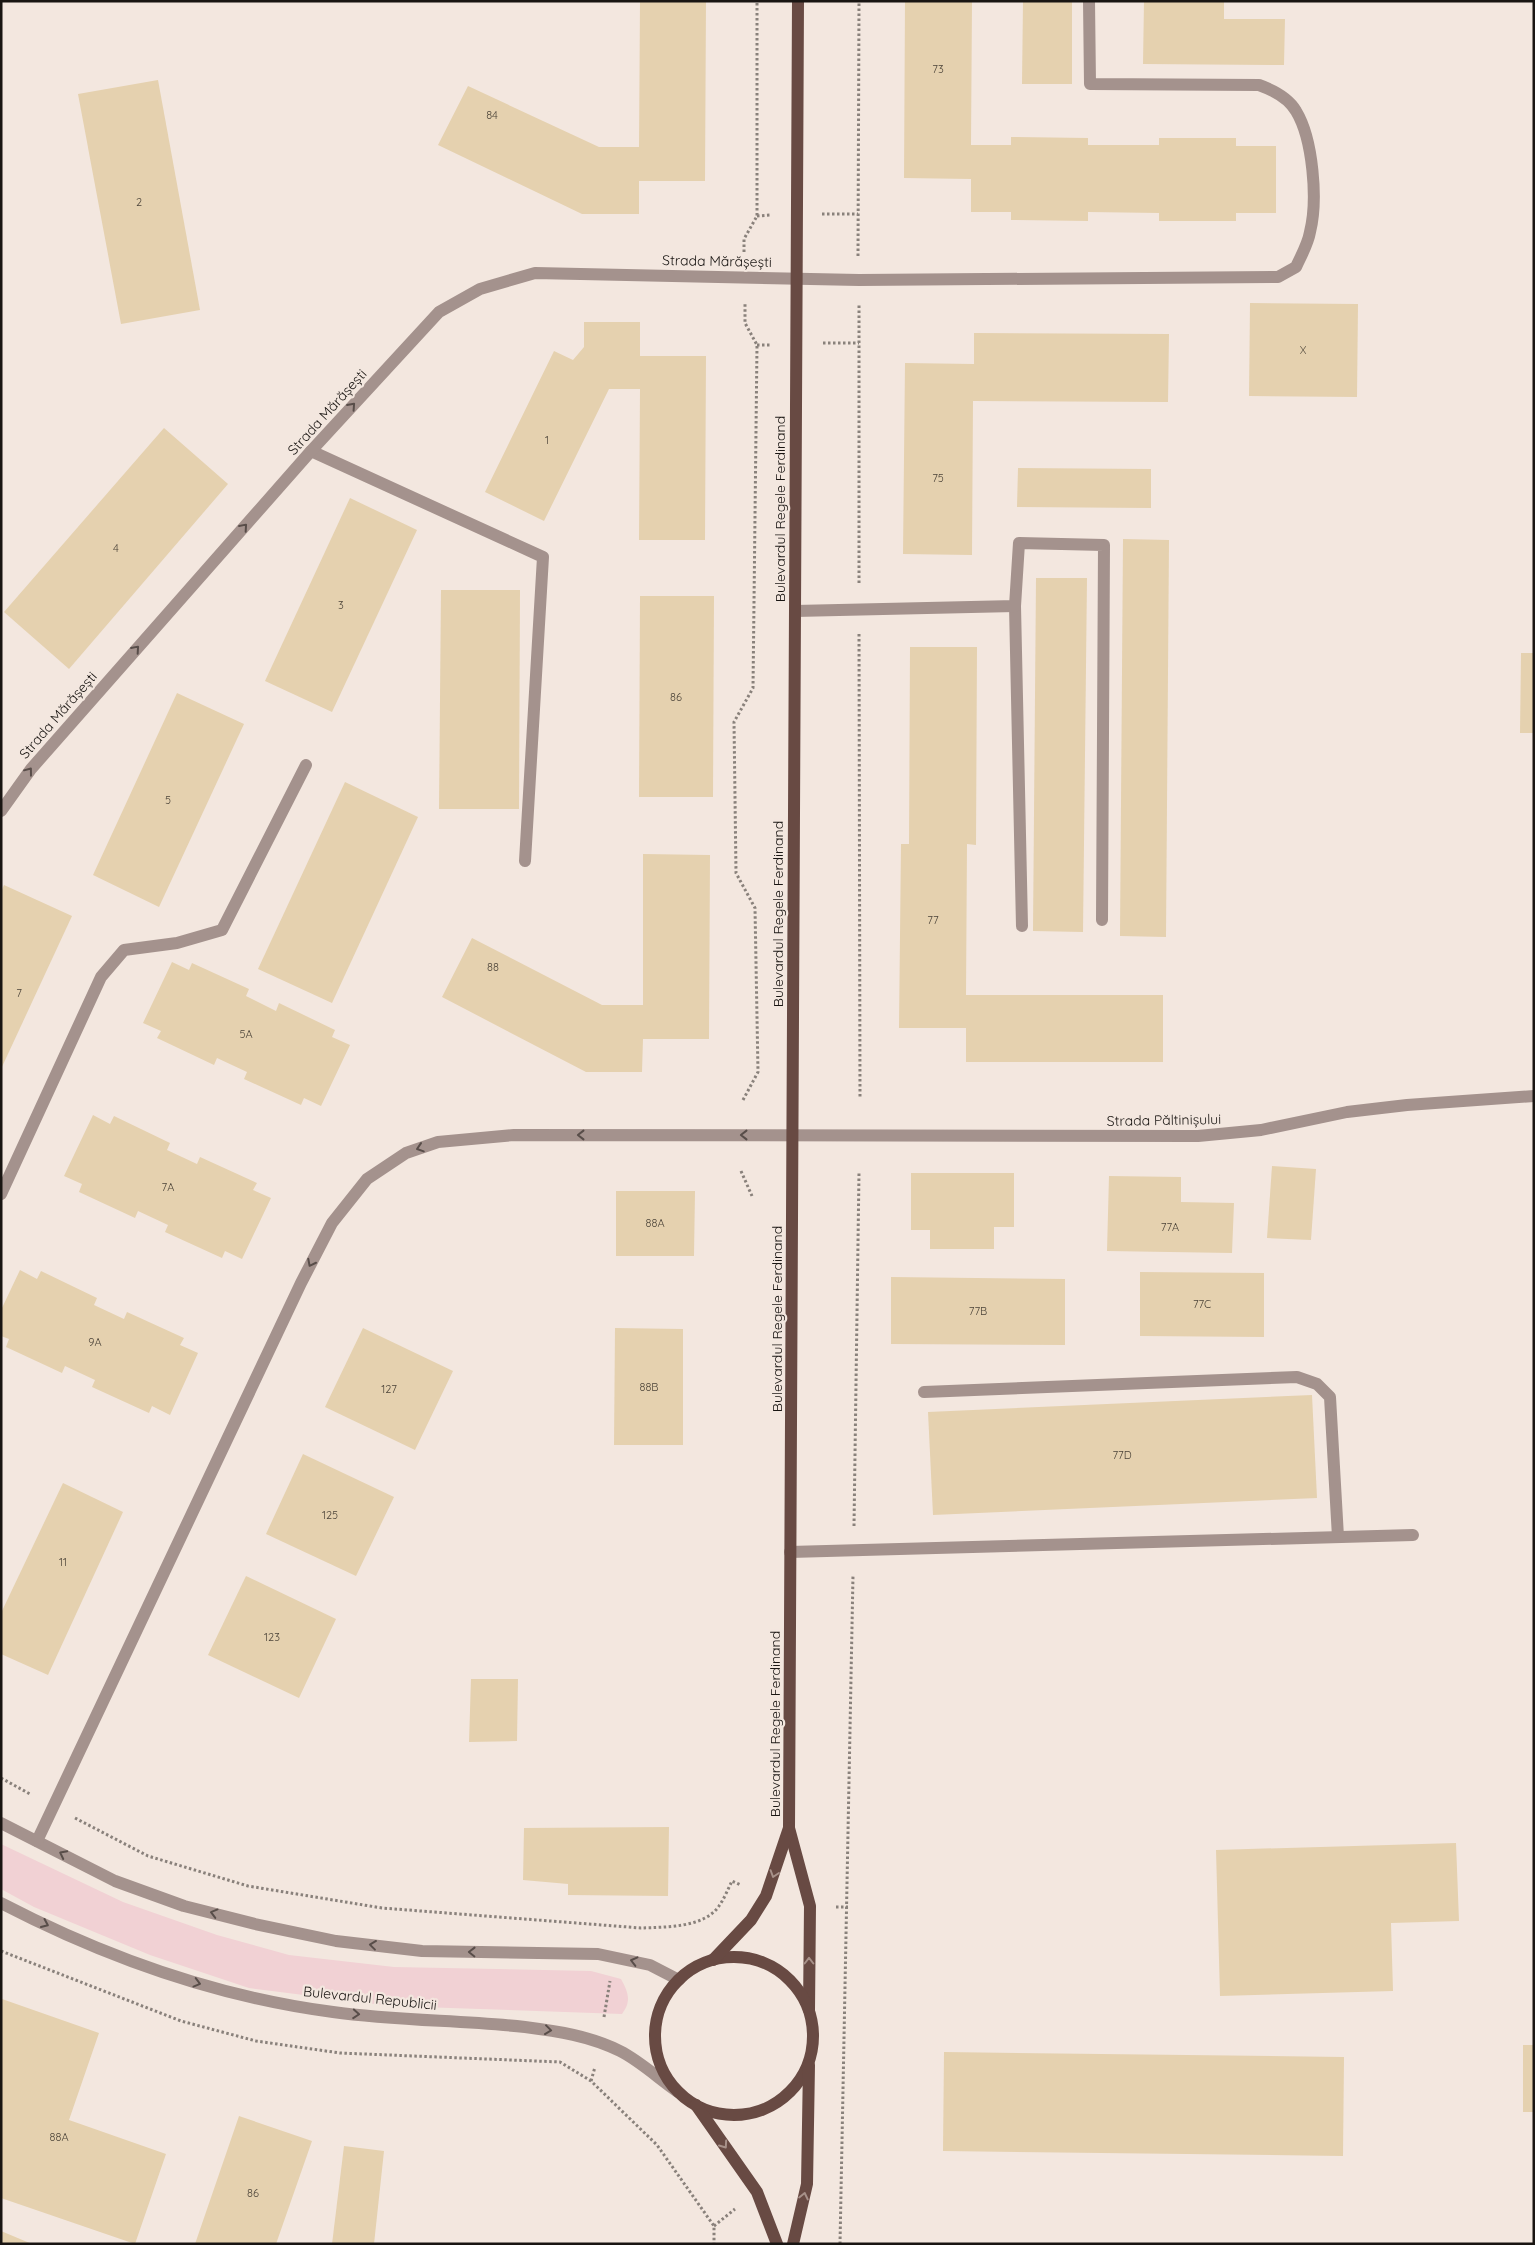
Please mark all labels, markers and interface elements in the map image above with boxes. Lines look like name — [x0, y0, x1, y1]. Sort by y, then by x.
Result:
house number: 73 — [932, 62, 944, 76]
house number: 84 — [486, 108, 498, 122]
house number: 2 — [136, 195, 142, 209]
street label: Strada Mărășești — [662, 251, 772, 271]
house number: X — [1300, 343, 1307, 357]
street label: Strada Mărășești — [284, 365, 370, 459]
one-way arrow — [346, 403, 355, 412]
street label: Bulevardul Regele Ferdinand — [771, 416, 789, 602]
house number: 1 — [545, 433, 549, 447]
house number: 75 — [932, 471, 944, 485]
one-way arrow — [238, 524, 247, 533]
house number: 4 — [113, 541, 119, 555]
house number: 3 — [338, 598, 344, 612]
one-way arrow — [131, 646, 140, 655]
street label: Strada Mărășești — [15, 668, 101, 762]
house number: 86 — [670, 690, 682, 704]
one-way arrow — [24, 768, 32, 777]
house number: 5 — [165, 793, 171, 807]
street label: Bulevardul Regele Ferdinand — [769, 821, 787, 1007]
house number: 77 — [927, 913, 939, 927]
house number: 88 — [487, 960, 499, 974]
house number: 7 — [16, 986, 22, 1000]
house number: 5A — [239, 1027, 253, 1041]
street label: Strada Păltinișului — [1107, 1110, 1221, 1130]
one-way arrow — [577, 1130, 584, 1140]
one-way arrow — [739, 1130, 747, 1140]
one-way arrow — [416, 1143, 425, 1153]
house number: 7A — [162, 1180, 174, 1194]
house number: 88A — [646, 1216, 665, 1230]
house number: 77A — [1161, 1220, 1179, 1234]
street label: Bulevardul Regele Ferdinand — [768, 1226, 786, 1412]
one-way arrow — [307, 1257, 317, 1266]
house number: 77C — [1193, 1297, 1211, 1311]
house number: 77B — [969, 1304, 987, 1318]
house number: 9A — [88, 1335, 102, 1349]
house number: 88B — [639, 1380, 659, 1394]
house number: 127 — [381, 1382, 397, 1396]
house number: 77D — [1112, 1448, 1132, 1462]
house number: 125 — [322, 1508, 338, 1522]
house number: 11 — [59, 1555, 67, 1569]
house number: 123 — [264, 1630, 280, 1644]
street label: Bulevardul Regele Ferdinand — [766, 1631, 784, 1817]
one-way arrow — [59, 1850, 68, 1861]
one-way arrow — [770, 1869, 780, 1878]
one-way arrow — [210, 1909, 218, 1919]
one-way arrow — [40, 1917, 49, 1928]
one-way arrow — [369, 1940, 377, 1951]
one-way arrow — [468, 1946, 476, 1957]
one-way arrow — [629, 1956, 638, 1967]
one-way arrow — [804, 1957, 814, 1964]
one-way arrow — [192, 1978, 200, 1988]
street label: Bulevardul Republicii — [302, 1982, 438, 2014]
one-way arrow — [352, 2008, 360, 2019]
one-way arrow — [544, 2024, 552, 2035]
house number: 88A — [50, 2130, 69, 2144]
one-way arrow — [718, 2139, 727, 2149]
house number: 86 — [247, 2186, 259, 2200]
one-way arrow — [798, 2192, 809, 2201]

